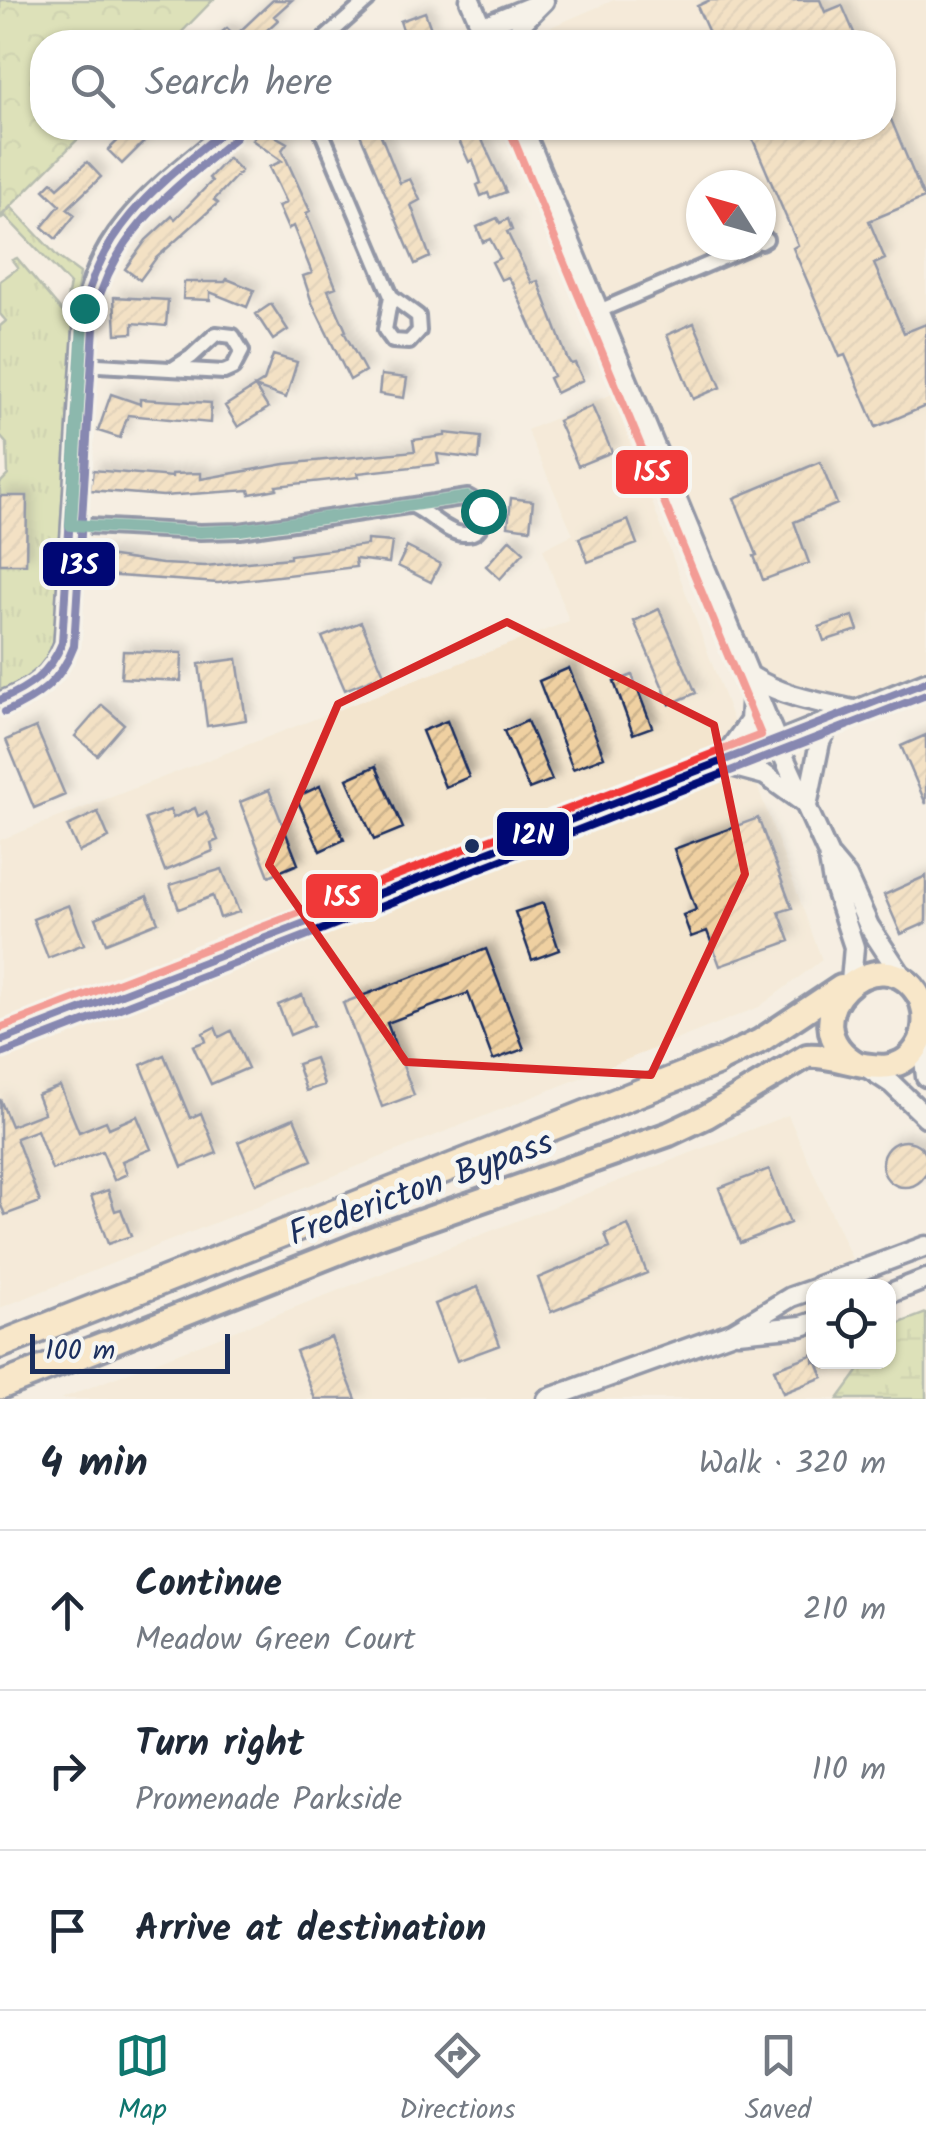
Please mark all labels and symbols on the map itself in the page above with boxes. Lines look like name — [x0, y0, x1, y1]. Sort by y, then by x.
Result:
north arrow — [686, 170, 776, 260]
route end — [62, 286, 108, 332]
line badge: 15S — [614, 448, 690, 496]
text: 15S — [633, 451, 672, 496]
route start — [461, 489, 507, 535]
line badge: 13S — [41, 540, 117, 588]
text: 13S — [59, 544, 99, 589]
line badge: 12N — [495, 810, 571, 858]
text: 12N — [512, 814, 555, 859]
unlabelled marker — [462, 836, 482, 856]
line badge: 15S — [304, 872, 380, 920]
text: 15S — [323, 876, 362, 921]
street label: Fredericton Bypass — [281, 1116, 561, 1264]
scale bar — [30, 1329, 230, 1374]

